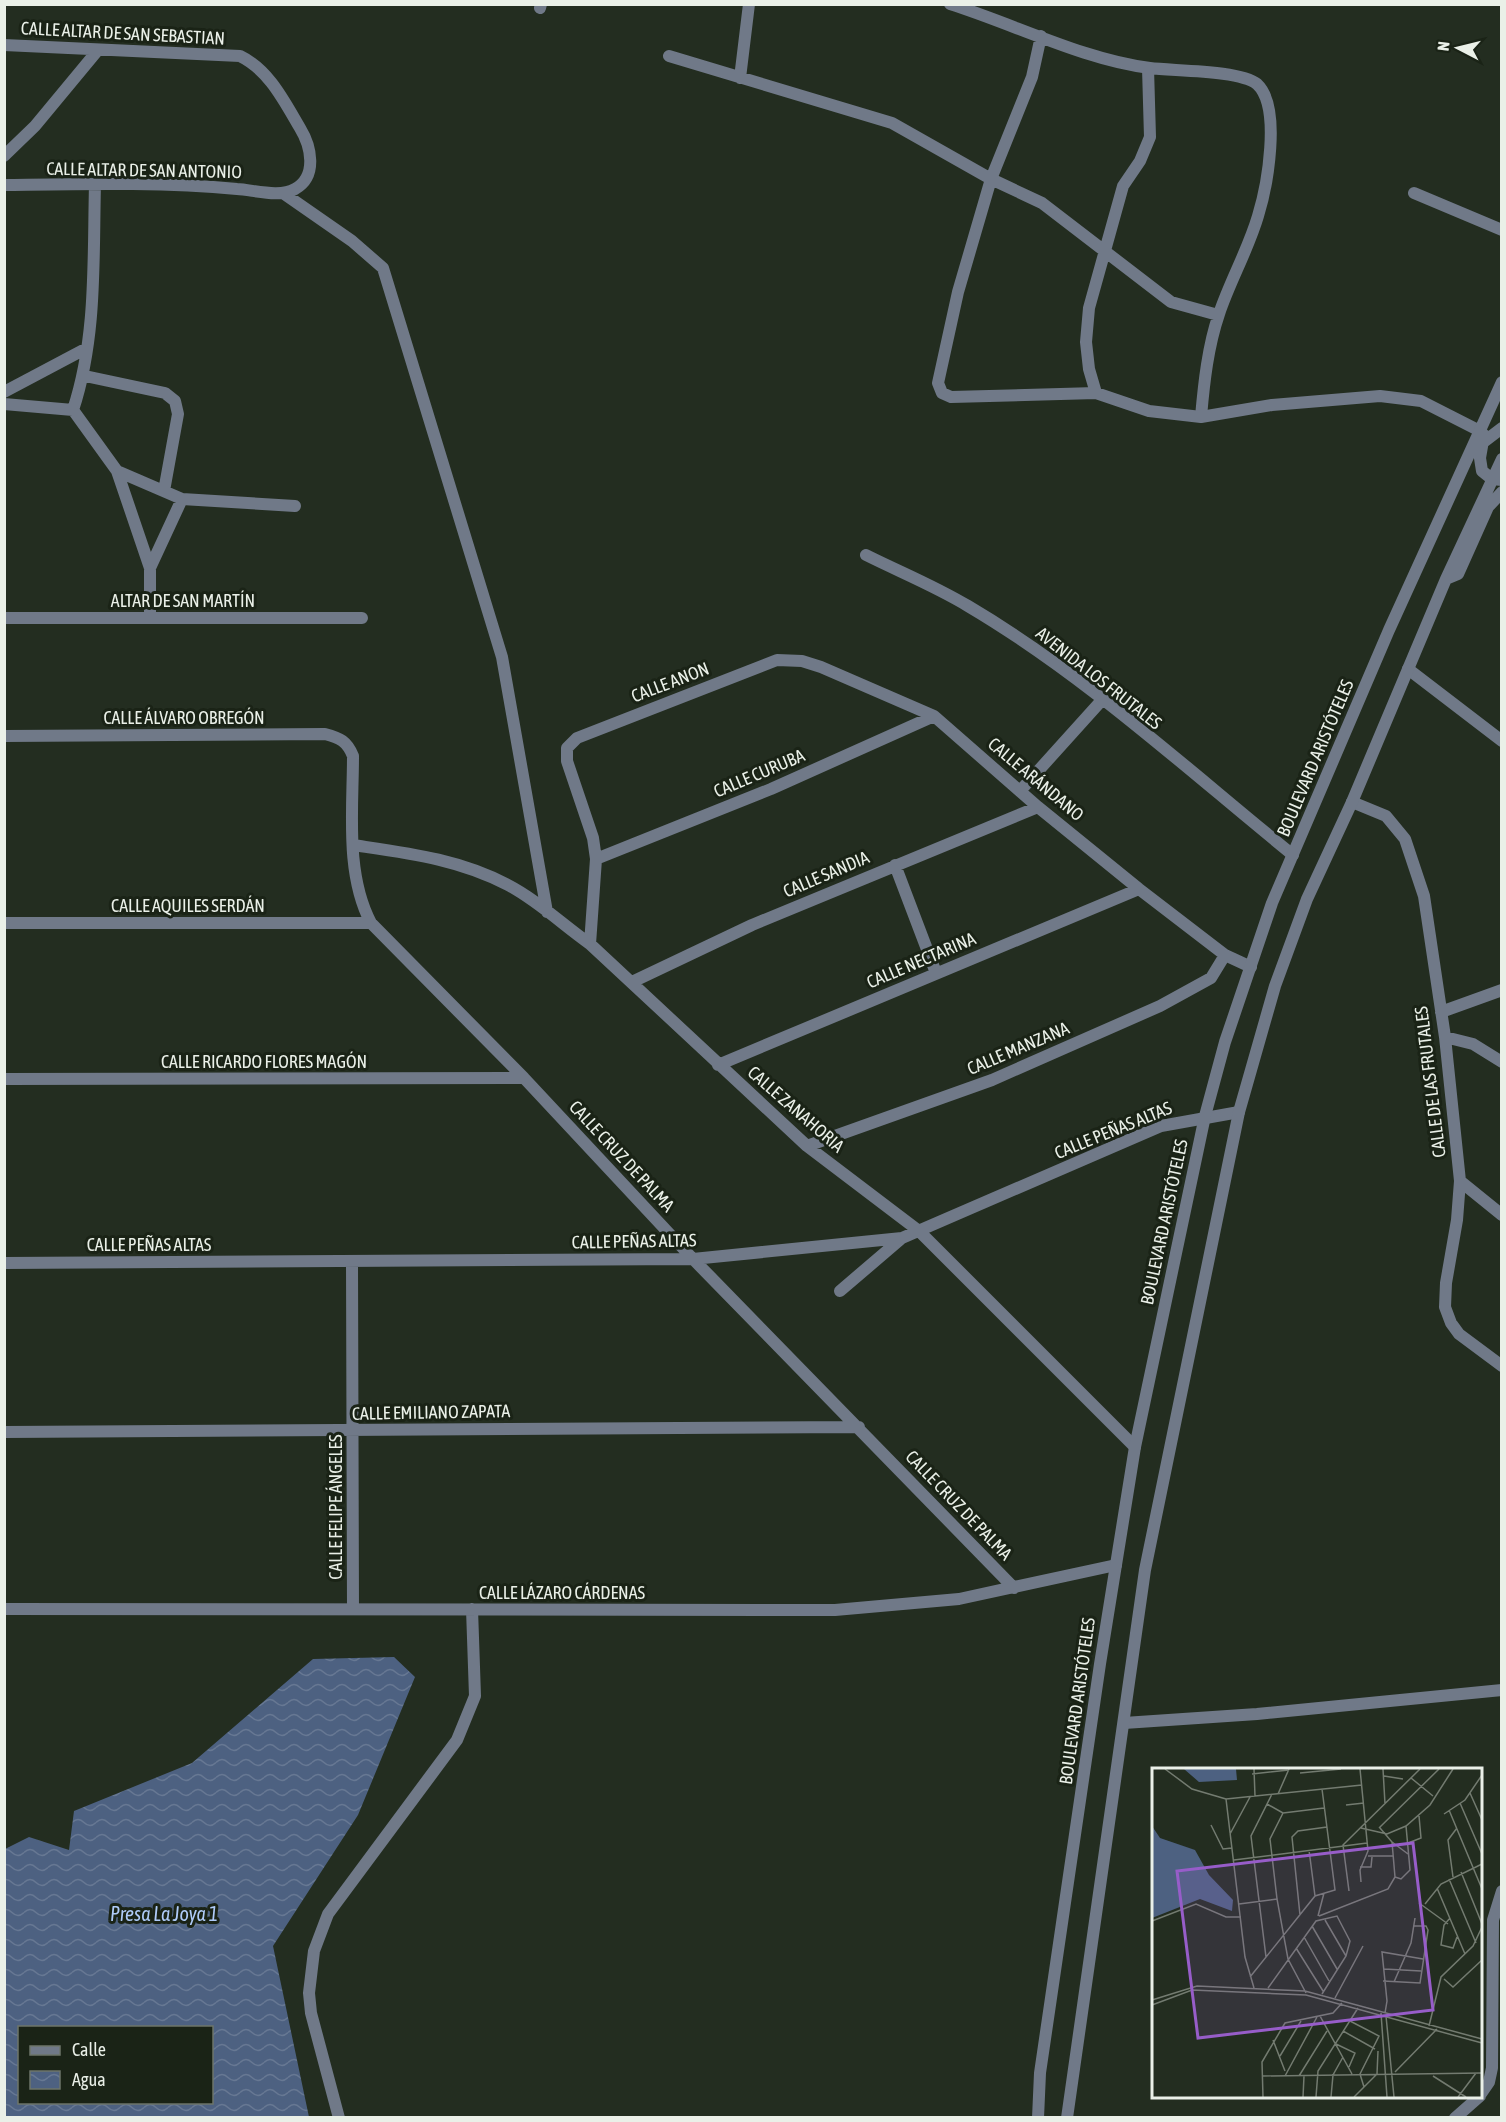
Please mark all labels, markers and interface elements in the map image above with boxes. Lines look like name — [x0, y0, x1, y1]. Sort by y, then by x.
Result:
street label: CALLE ALTAR DE SAN SEBASTIAN — [20, 17, 226, 49]
north arrow — [1428, 18, 1488, 78]
text: N — [1434, 40, 1453, 52]
street label: CALLE ALTAR DE SAN ANTONIO — [46, 158, 242, 182]
street label: ALTAR DE SAN MARTÍN — [111, 590, 255, 611]
street label: AVENIDA LOS FRUTALES — [1032, 622, 1166, 734]
street label: CALLE ANON — [628, 658, 712, 706]
street label: BOULEVARD ARISTÓTELES — [1272, 676, 1358, 840]
street label: CALLE ÁLVARO OBREGÓN — [103, 707, 265, 728]
street label: CALLE ARÁNDANO — [984, 733, 1088, 825]
street label: CALLE CURUBA — [710, 744, 808, 802]
street label: CALLE SANDIA — [780, 846, 872, 902]
street label: CALLE AQUILES SERDÁN — [111, 895, 265, 916]
street label: CALLE NECTARINA — [863, 928, 979, 992]
street label: CALLE DE LAS FRUTALES — [1410, 1005, 1450, 1159]
street label: CALLE MANZANA — [964, 1017, 1072, 1079]
street label: CALLE RICARDO FLORES MAGÓN — [161, 1051, 367, 1072]
street label: CALLE ZANAHORIA — [744, 1061, 849, 1157]
street label: CALLE CRUZ DE PALMA — [565, 1096, 679, 1216]
street label: CALLE PEÑAS ALTAS — [1051, 1097, 1175, 1163]
street label: BOULEVARD ARISTÓTELES — [1136, 1137, 1192, 1307]
street label: CALLE PEÑAS ALTAS — [571, 1229, 697, 1253]
street label: CALLE PEÑAS ALTAS — [87, 1234, 212, 1255]
street label: CALLE EMILIANO ZAPATA — [352, 1400, 511, 1424]
street label: CALLE FELIPE ÁNGELES — [325, 1434, 346, 1580]
street label: CALLE CRUZ DE PALMA — [901, 1446, 1017, 1564]
street label: CALLE LÁZARO CÁRDENAS — [479, 1582, 646, 1603]
street label: BOULEVARD ARISTÓTELES — [1055, 1616, 1099, 1786]
inset map — [1152, 1768, 1482, 2098]
water label: Presa La Joya 1 — [110, 1902, 218, 1925]
legend — [18, 2026, 213, 2104]
text: Calle — [72, 2039, 106, 2060]
text: Agua — [72, 2069, 106, 2090]

